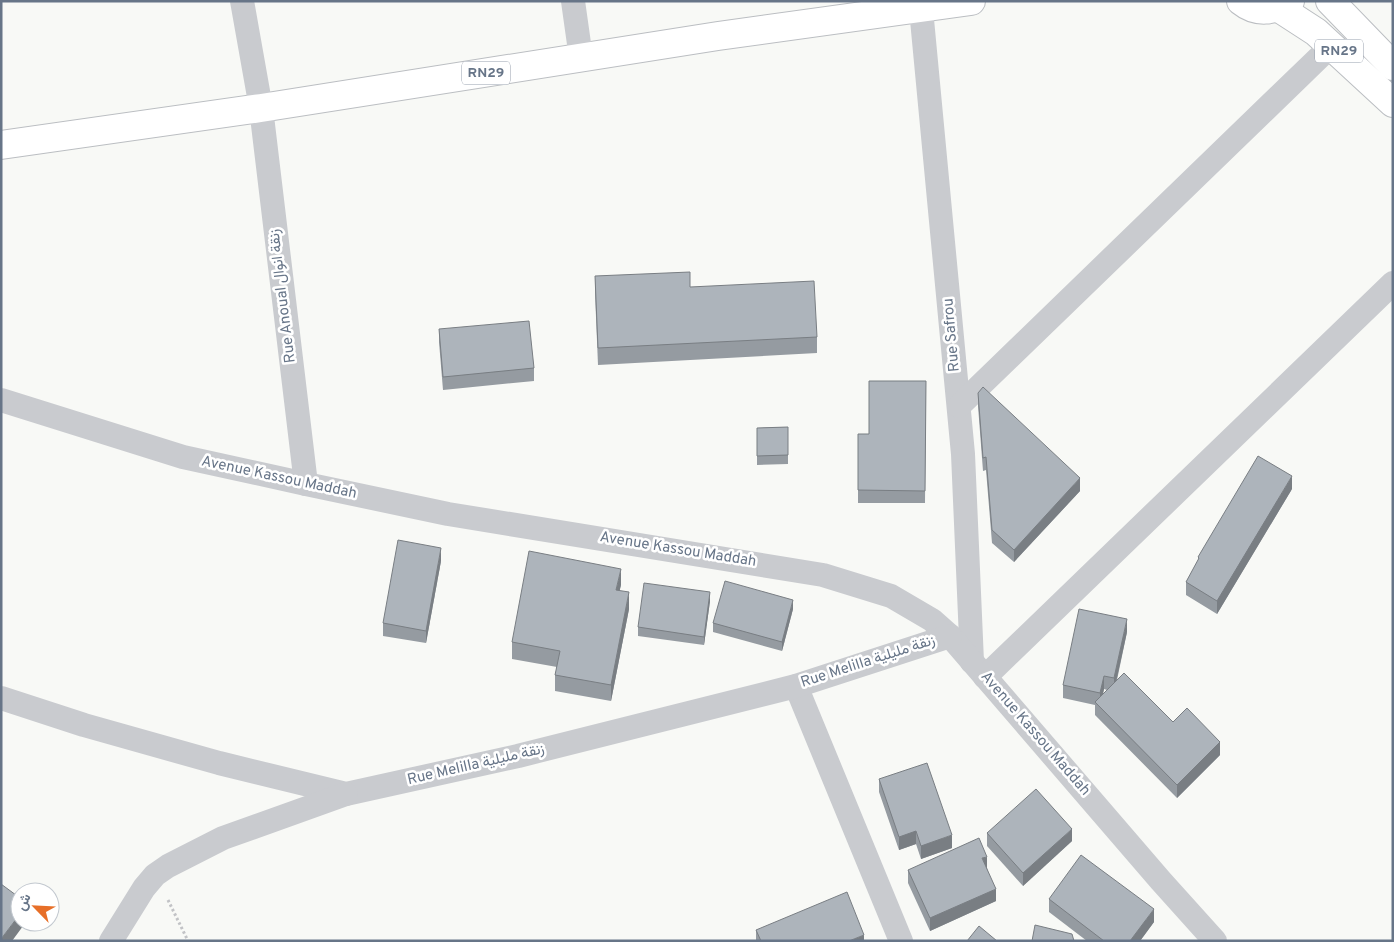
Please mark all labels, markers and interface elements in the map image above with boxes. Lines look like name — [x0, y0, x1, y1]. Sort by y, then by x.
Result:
road number: RN29 — [1315, 40, 1363, 62]
road number: RN29 — [462, 62, 510, 84]
street label: Rue Anoual زنقة انوال — [265, 228, 301, 364]
street label: Rue Safrou — [939, 297, 965, 373]
street label: Avenue Kassou Maddah — [200, 452, 358, 504]
street label: Avenue Kassou Maddah — [598, 528, 758, 572]
street label: Rue Melilla زنقة مليلية — [798, 631, 938, 693]
street label: Avenue Kassou Maddah — [976, 668, 1094, 800]
street label: Rue Melilla زنقة مليلية — [406, 740, 546, 790]
north arrow — [10, 882, 60, 932]
text: ش — [13, 891, 36, 913]

